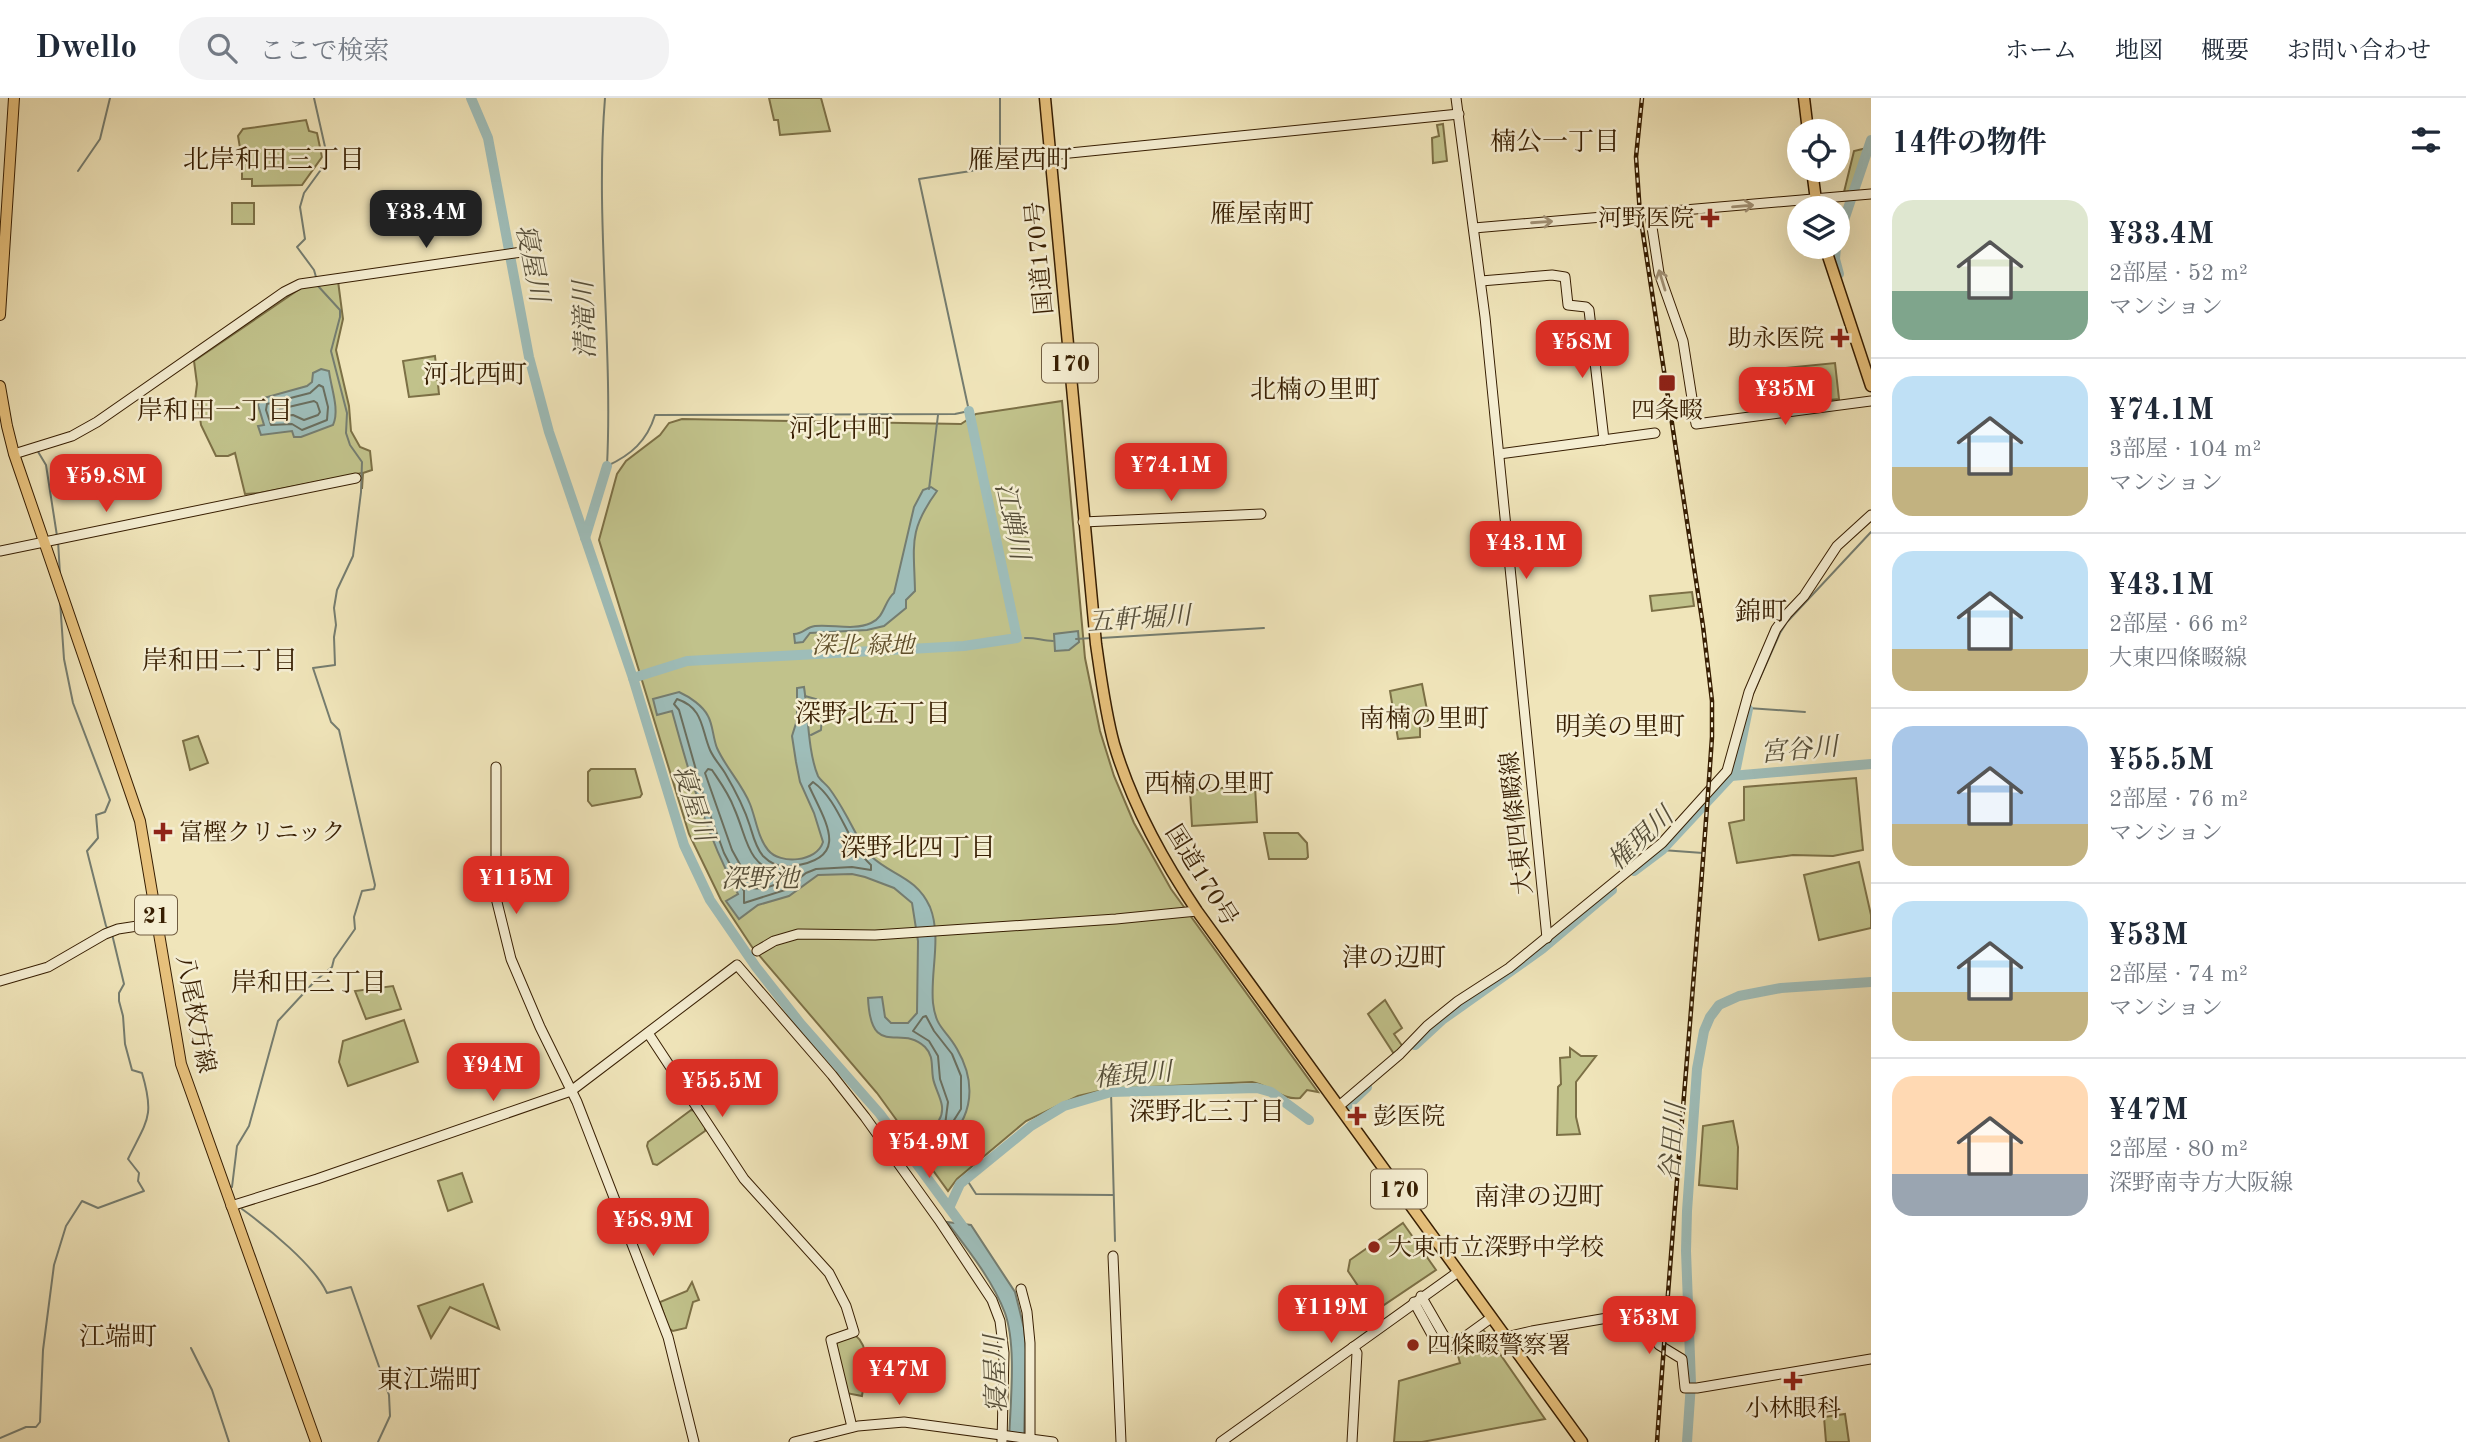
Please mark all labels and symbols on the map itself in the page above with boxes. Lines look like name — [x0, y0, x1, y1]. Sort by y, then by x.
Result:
district label: 楠公一丁目 — [1490, 128, 1620, 156]
district label: 北岸和田三丁目 — [183, 146, 365, 174]
district label: 雁屋西町 — [968, 146, 1072, 174]
pin: ¥33.4M — [369, 190, 483, 250]
one-way arrow — [1731, 199, 1754, 212]
street label: 国道170号 — [1021, 200, 1058, 316]
district label: 雁屋南町 — [1210, 200, 1314, 228]
place label: 河野医院 — [1598, 205, 1694, 232]
marker: 河野医院 — [1700, 208, 1720, 228]
one-way arrow — [1530, 216, 1553, 229]
water label: 寝屋川 — [511, 222, 554, 307]
one-way arrow — [1654, 269, 1667, 291]
water label: 清滝川 — [570, 278, 600, 359]
pin: ¥58M — [1541, 320, 1623, 380]
place label: 助永医院 — [1728, 325, 1824, 352]
marker: 助永医院 — [1830, 328, 1850, 348]
road number: 170 — [1042, 344, 1098, 382]
district label: 河北西町 — [423, 361, 527, 389]
pin: ¥35M — [1744, 368, 1826, 427]
marker: 四条畷 — [1657, 373, 1677, 393]
district label: 北楠の里町 — [1250, 376, 1380, 404]
district label: 岸和田一丁目 — [137, 397, 293, 425]
place label: 四条畷 — [1631, 397, 1703, 424]
district label: 河北中町 — [789, 415, 893, 443]
pin: ¥74.1M — [1114, 444, 1228, 503]
pin: ¥59.8M — [49, 454, 163, 514]
water label: 江蝉川 — [990, 480, 1034, 565]
pin: ¥43.1M — [1469, 522, 1583, 581]
district label: 錦町 — [1735, 598, 1787, 626]
water label: 五軒堀川 — [1086, 601, 1195, 637]
park label: 深北 緑地 — [812, 632, 917, 659]
district label: 岸和田二丁目 — [142, 647, 298, 675]
district label: 深野北五丁目 — [795, 700, 951, 728]
district label: 南楠の里町 — [1359, 705, 1489, 733]
district label: 明美の里町 — [1555, 713, 1685, 741]
water label: 宮谷川 — [1759, 732, 1842, 767]
street label: 大東四條畷線 — [1496, 750, 1537, 896]
water label: 寝屋川 — [668, 762, 719, 848]
district label: 西楠の里町 — [1144, 770, 1274, 798]
water label: 権現川 — [1603, 800, 1681, 876]
place label: 富樫クリニック — [179, 819, 346, 846]
street label: 国道170号 — [1160, 820, 1243, 931]
marker: 富樫クリニック — [153, 822, 173, 842]
district label: 深野北四丁目 — [840, 834, 996, 862]
pin: ¥115M — [467, 856, 565, 916]
water label: 深野池 — [721, 865, 802, 893]
road number: 21 — [135, 895, 177, 934]
district label: 津の辺町 — [1342, 944, 1446, 972]
street label: 八尾枚方線 — [171, 953, 220, 1076]
district label: 岸和田三丁目 — [231, 969, 387, 997]
pin: ¥94M — [452, 1044, 534, 1103]
water label: 権現川 — [1093, 1057, 1176, 1092]
pin: ¥55.5M — [665, 1060, 779, 1119]
district label: 深野北三丁目 — [1129, 1098, 1285, 1126]
water label: 谷田川 — [1656, 1099, 1691, 1182]
place label: 彭医院 — [1373, 1103, 1445, 1130]
marker: 彭医院 — [1347, 1106, 1367, 1126]
pin: ¥54.9M — [872, 1121, 986, 1180]
road number: 170 — [1371, 1170, 1427, 1208]
district label: 南津の辺町 — [1474, 1183, 1604, 1211]
pin: ¥58.9M — [596, 1198, 710, 1258]
place label: 大東市立深野中学校 — [1388, 1234, 1604, 1261]
marker: 大東市立深野中学校 — [1366, 1239, 1382, 1255]
pin: ¥119M — [1282, 1286, 1380, 1345]
pin: ¥53M — [1608, 1296, 1690, 1356]
district label: 江端町 — [79, 1323, 157, 1351]
water label: 寝屋川 — [981, 1332, 1011, 1413]
place label: 四條畷警察署 — [1427, 1332, 1571, 1359]
marker: 四條畷警察署 — [1405, 1337, 1421, 1353]
pin: ¥47M — [858, 1348, 940, 1407]
district label: 東江端町 — [377, 1366, 481, 1394]
marker: 小林眼科 — [1783, 1371, 1803, 1391]
place label: 小林眼科 — [1745, 1395, 1841, 1422]

